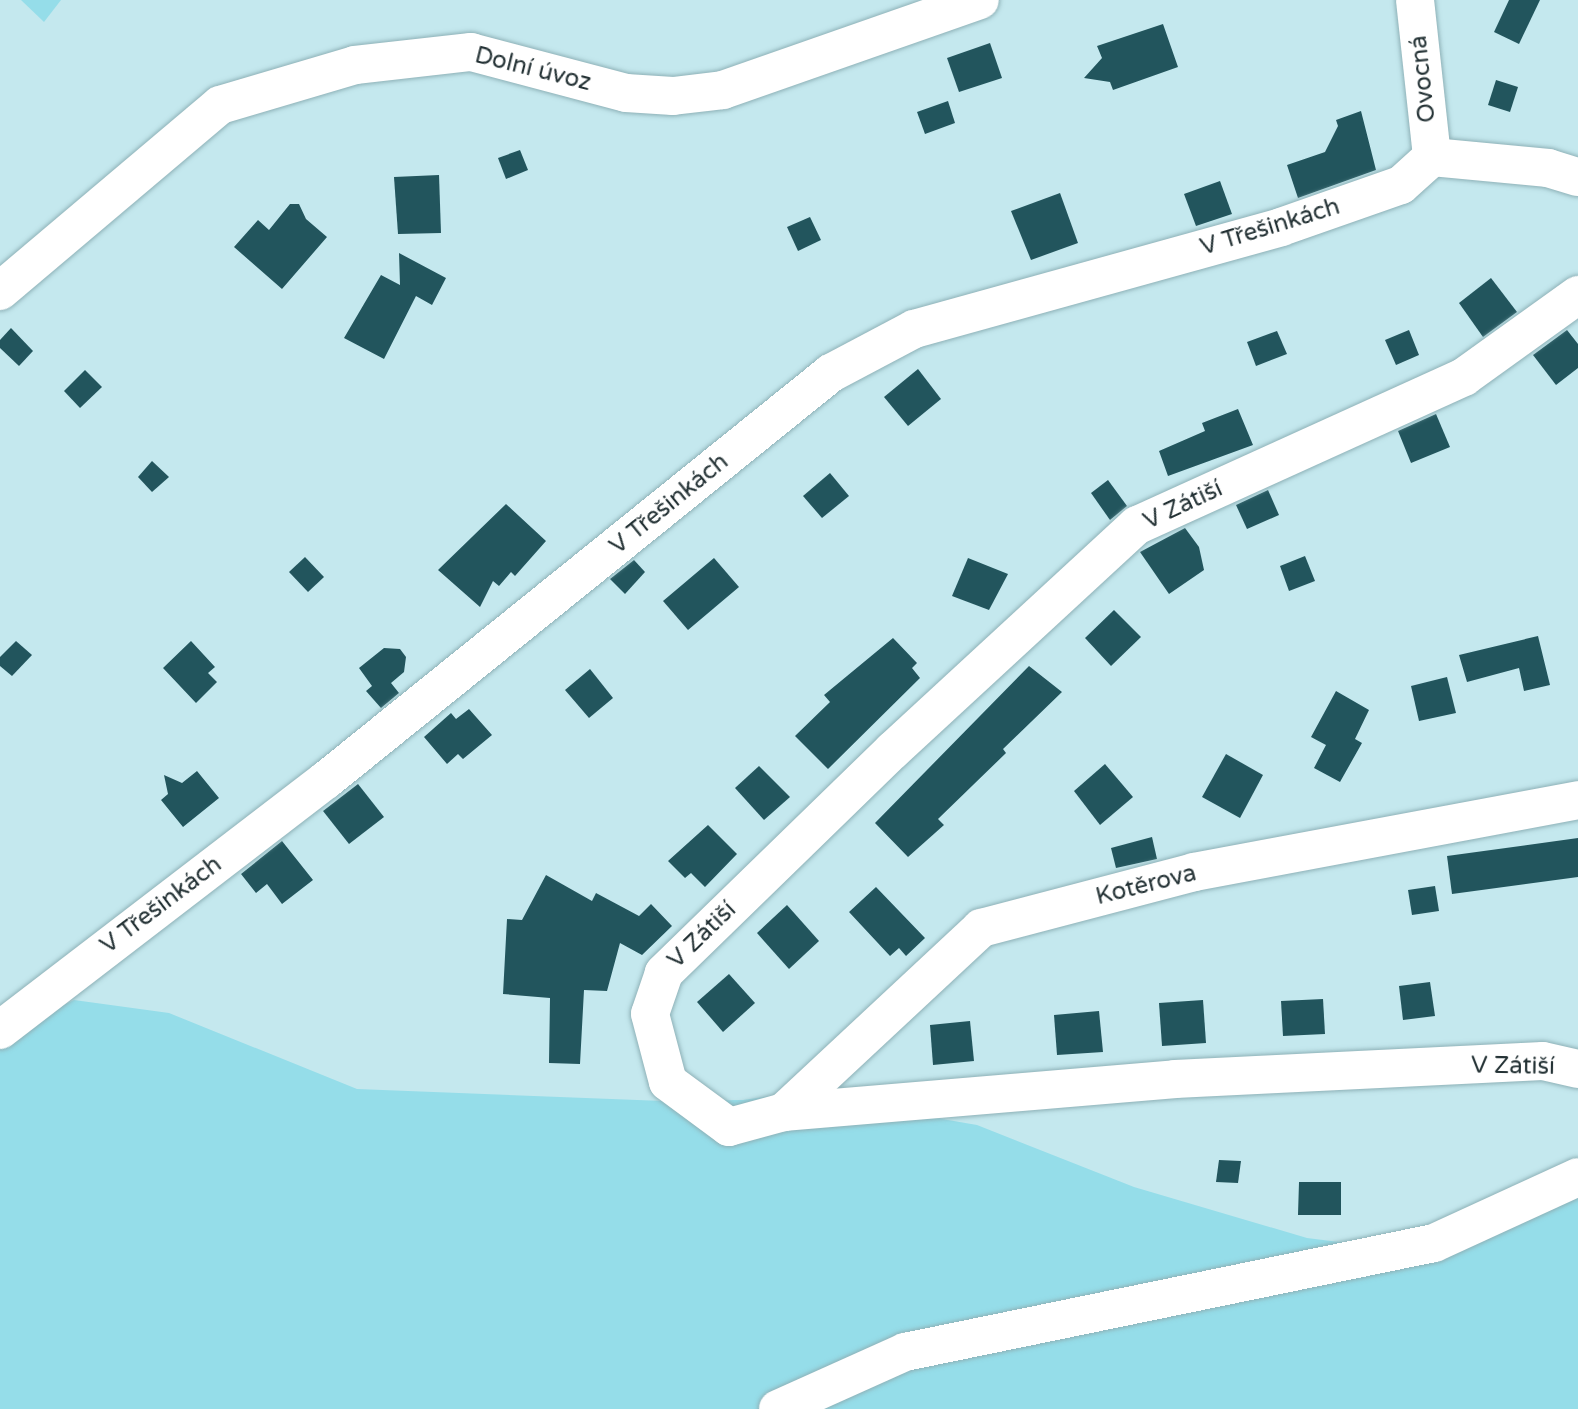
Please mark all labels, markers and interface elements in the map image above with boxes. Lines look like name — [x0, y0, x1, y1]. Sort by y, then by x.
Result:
street label: Ovocná — [1404, 34, 1442, 124]
street label: Dolní úvoz — [472, 41, 594, 97]
street label: V Třešinkách — [1197, 192, 1343, 262]
street label: V Třešinkách — [604, 447, 734, 561]
street label: V Zátiší — [1139, 474, 1227, 536]
street label: V Třešinkách — [95, 850, 227, 960]
street label: Kotěrova — [1093, 859, 1199, 911]
street label: V Zátiší — [662, 895, 742, 975]
street label: V Zátiší — [1471, 1051, 1555, 1081]

